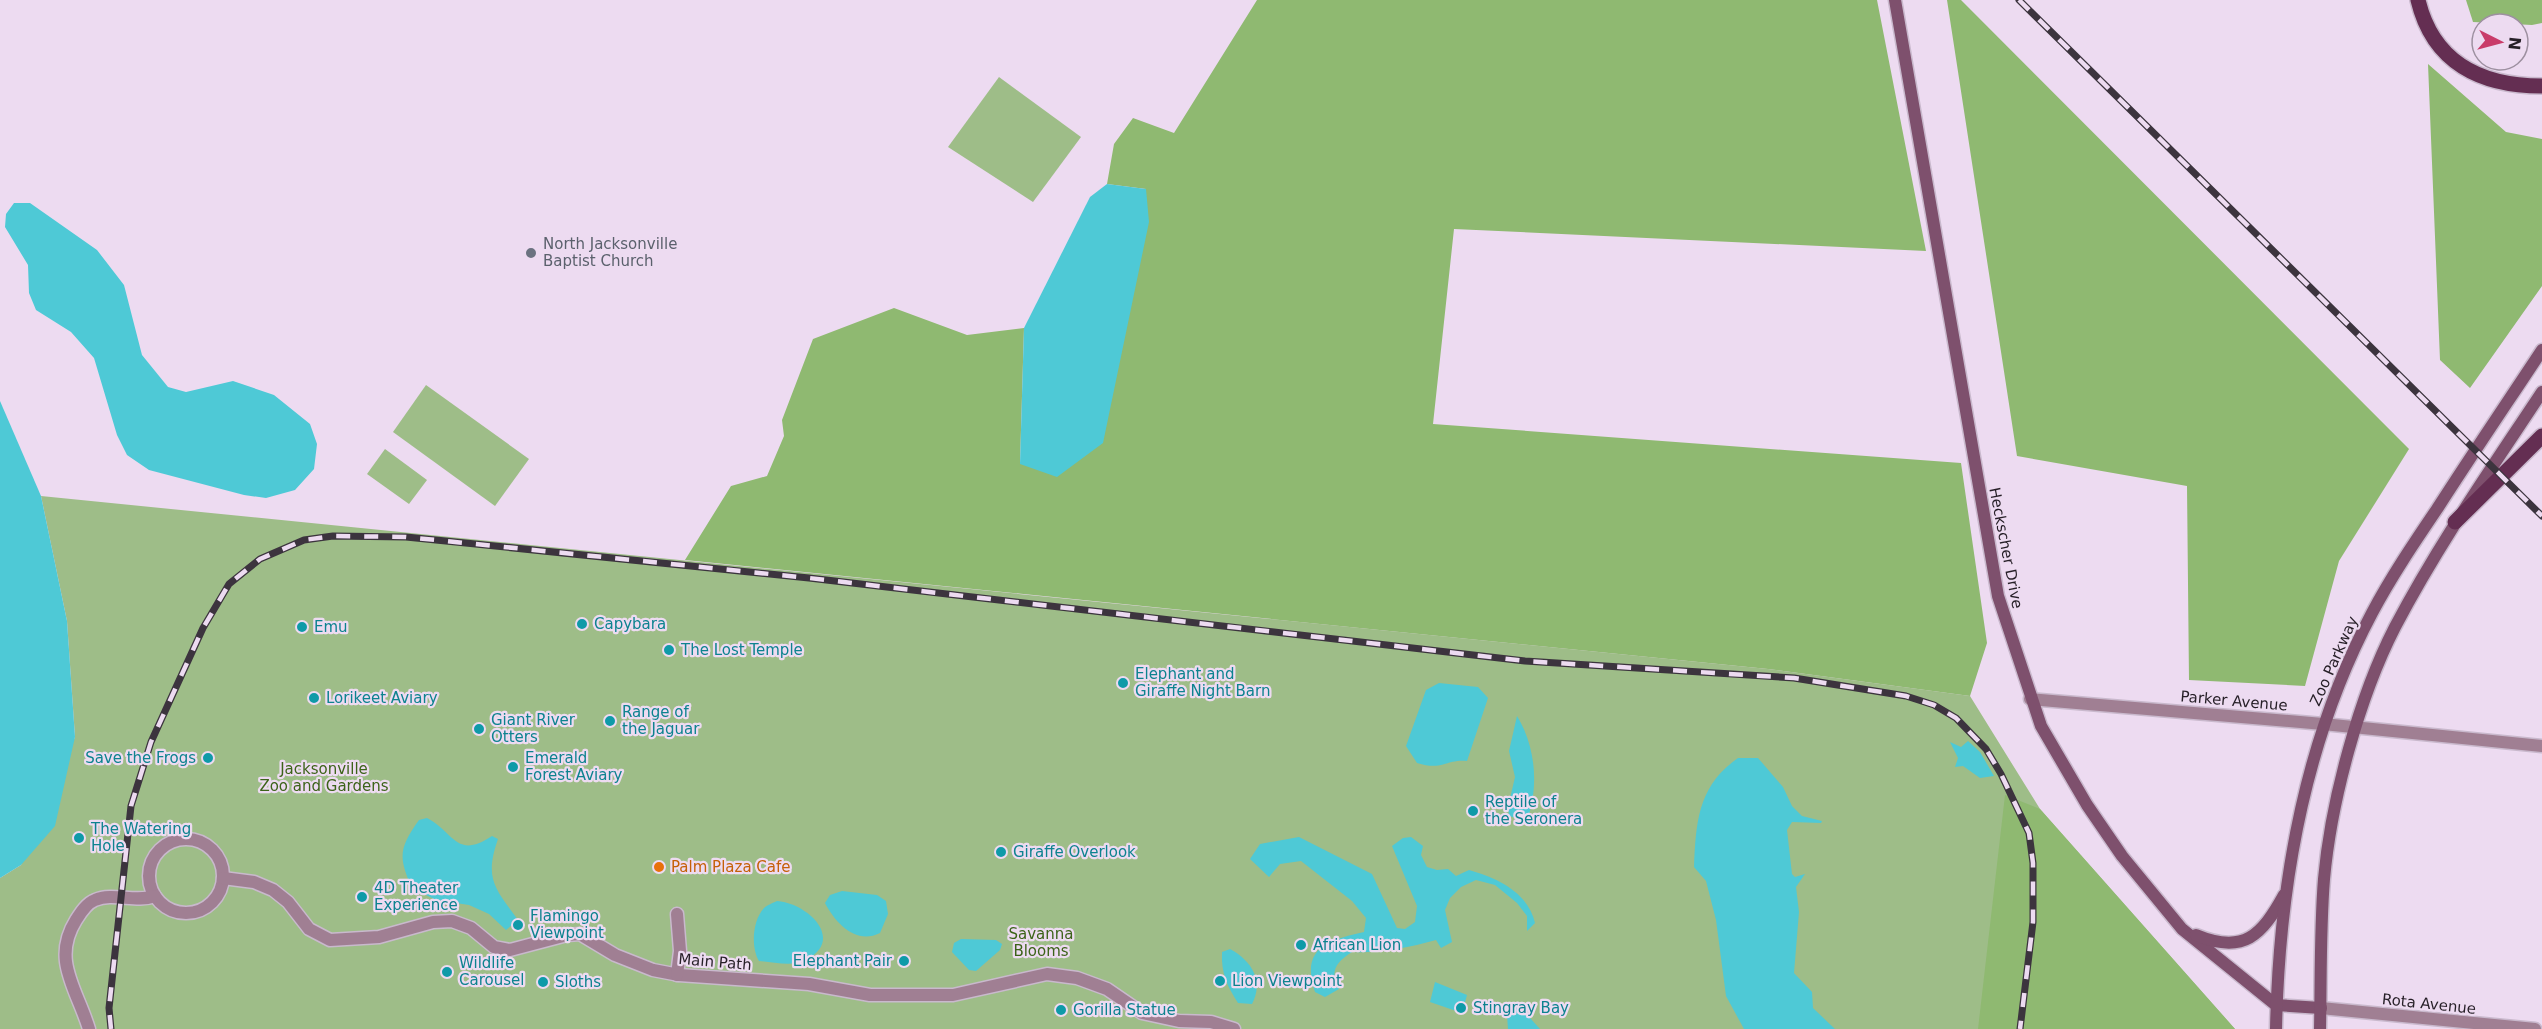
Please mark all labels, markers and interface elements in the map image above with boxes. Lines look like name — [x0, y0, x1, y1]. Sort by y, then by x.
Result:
north arrow — [2470, 12, 2530, 72]
text: N — [2504, 36, 2525, 51]
place label: North Jacksonville Baptist Church — [543, 235, 677, 270]
marker: North Jacksonville Baptist Church — [524, 246, 538, 260]
street label: Heckscher Drive — [1985, 486, 2027, 610]
street label: Zoo Parkway — [2306, 613, 2362, 709]
place label: Capybara — [594, 615, 666, 633]
marker: Capybara — [575, 617, 589, 631]
place label: Emu — [314, 618, 348, 636]
marker: Emu — [295, 620, 309, 634]
place label: The Lost Temple — [680, 641, 803, 659]
marker: The Lost Temple — [662, 643, 676, 657]
place label: Elephant and Giraffe Night Barn — [1135, 665, 1270, 700]
marker: Elephant and Giraffe Night Barn — [1116, 676, 1130, 690]
street label: Parker Avenue — [2180, 687, 2288, 715]
place label: Lorikeet Aviary — [326, 689, 438, 707]
marker: Lorikeet Aviary — [307, 691, 321, 705]
place label: Range of the Jaguar — [622, 703, 700, 738]
place label: Giant River Otters — [491, 711, 576, 746]
marker: Range of the Jaguar — [603, 714, 617, 728]
marker: Giant River Otters — [472, 722, 486, 736]
place label: Save the Frogs — [85, 749, 196, 767]
place label: Emerald Forest Aviary — [525, 749, 623, 784]
marker: Save the Frogs — [201, 751, 215, 765]
park label: Jacksonville Zoo and Gardens — [259, 760, 389, 795]
marker: Emerald Forest Aviary — [506, 760, 520, 774]
place label: Reptile of the Seronera — [1485, 793, 1582, 828]
marker: Reptile of the Seronera — [1466, 804, 1480, 818]
place label: The Watering Hole — [90, 820, 191, 855]
marker: The Watering Hole — [72, 831, 86, 845]
place label: Giraffe Overlook — [1013, 843, 1136, 861]
marker: Giraffe Overlook — [994, 845, 1008, 859]
place label: Palm Plaza Cafe — [671, 858, 791, 876]
marker: Palm Plaza Cafe — [652, 860, 666, 874]
place label: 4D Theater Experience — [374, 879, 459, 914]
marker: 4D Theater Experience — [355, 890, 369, 904]
place label: Flamingo Viewpoint — [530, 907, 604, 942]
marker: Flamingo Viewpoint — [511, 918, 525, 932]
park label: Savanna Blooms — [1009, 925, 1074, 960]
place label: African Lion — [1313, 936, 1401, 954]
marker: African Lion — [1294, 938, 1308, 952]
street label: Main Path — [678, 950, 752, 974]
place label: Elephant Pair — [793, 952, 893, 970]
place label: Wildlife Carousel — [459, 954, 524, 989]
marker: Elephant Pair — [897, 954, 911, 968]
marker: Wildlife Carousel — [440, 965, 454, 979]
place label: Lion Viewpoint — [1232, 972, 1342, 990]
place label: Sloths — [555, 973, 601, 991]
marker: Lion Viewpoint — [1213, 974, 1227, 988]
marker: Sloths — [536, 975, 550, 989]
street label: Rota Avenue — [2381, 990, 2477, 1018]
place label: Stingray Bay — [1473, 999, 1569, 1017]
place label: Gorilla Statue — [1073, 1001, 1176, 1019]
marker: Stingray Bay — [1454, 1001, 1468, 1015]
marker: Gorilla Statue — [1054, 1003, 1068, 1017]

